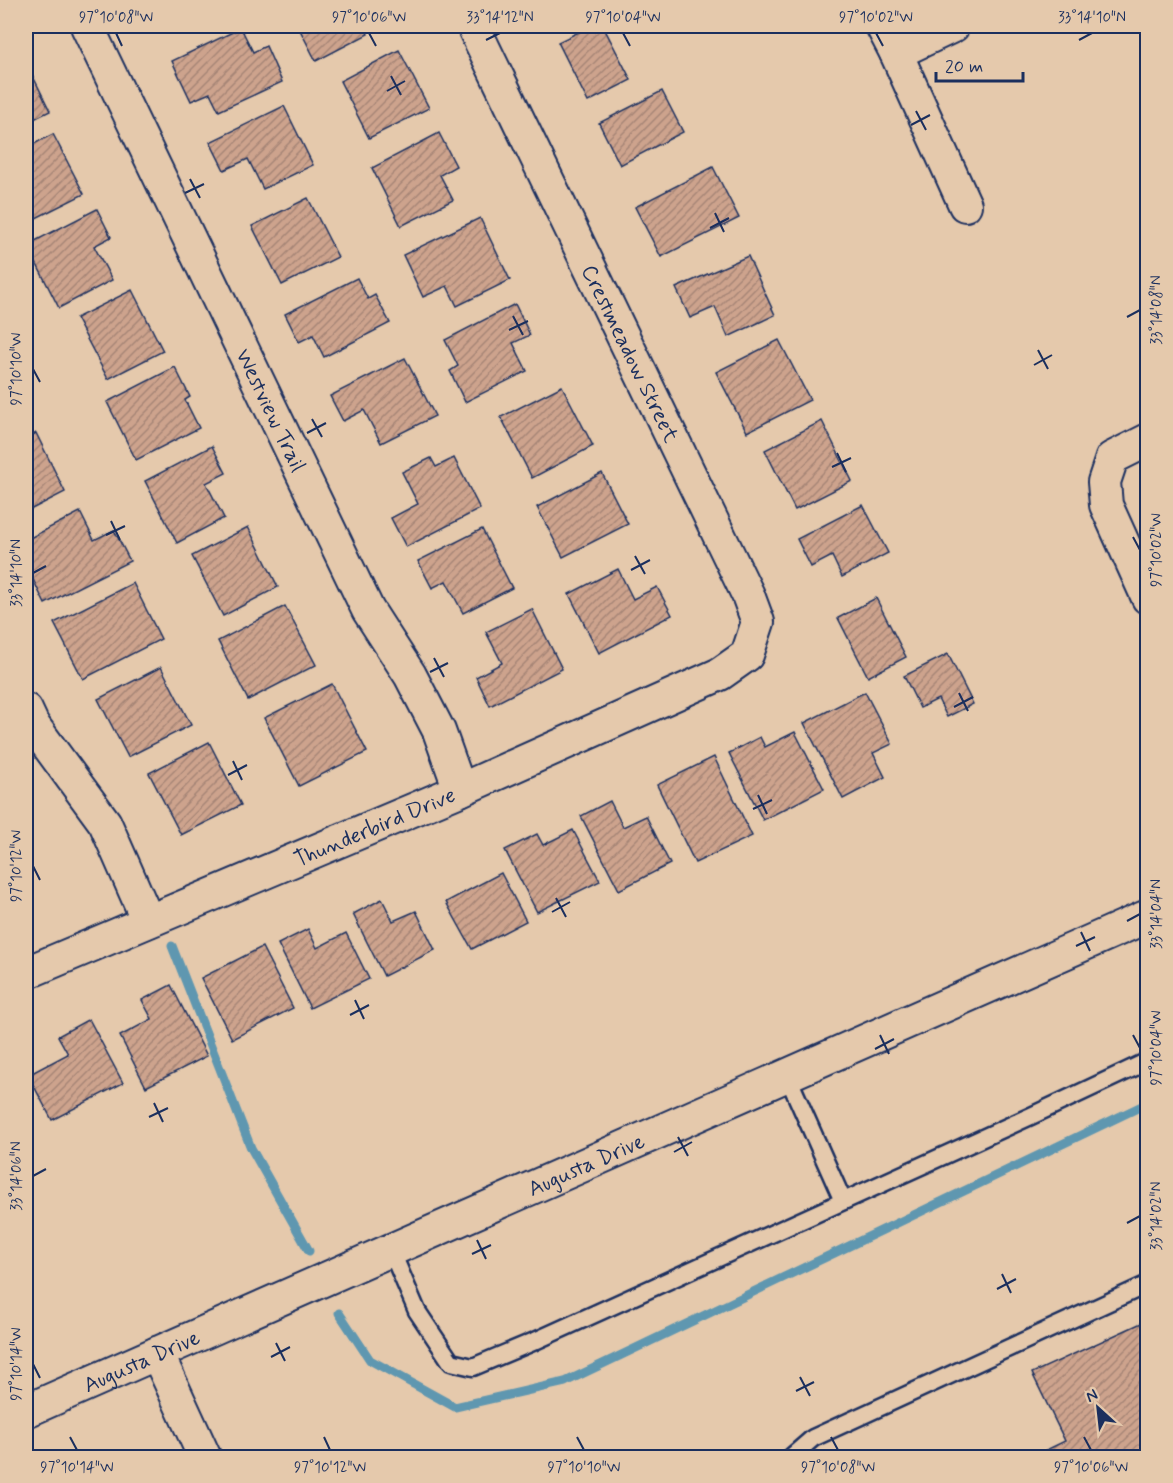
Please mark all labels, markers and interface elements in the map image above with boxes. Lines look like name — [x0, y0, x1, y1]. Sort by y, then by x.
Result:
text: 97°10'08"W — [79, 8, 153, 28]
text: 97°10'06"W — [332, 8, 406, 28]
text: 33°14'12"N — [466, 8, 534, 28]
text: 97°10'04"W — [585, 8, 661, 28]
text: 97°10'02"W — [839, 8, 913, 28]
text: 33°14'10"N — [1058, 8, 1126, 28]
scale bar — [936, 45, 1023, 83]
text: 20 m — [945, 55, 983, 79]
street label: Crestmeadow Street — [574, 260, 684, 447]
text: 33°14'08"N — [1147, 275, 1167, 345]
text: 97°10'10"W — [7, 333, 27, 405]
street label: Westview Trail — [228, 345, 311, 477]
text: 97°10'02"W — [1147, 513, 1167, 587]
text: 33°14'10"N — [7, 539, 27, 607]
street label: Thunderbird Drive — [290, 782, 460, 874]
text: 97°10'12"W — [7, 830, 27, 902]
text: 33°14'04"N — [1147, 879, 1167, 949]
text: 97°10'04"W — [1147, 1010, 1167, 1086]
street label: Augusta Drive — [524, 1128, 649, 1204]
text: 33°14'06"N — [7, 1141, 27, 1211]
text: 33°14'02"N — [1147, 1182, 1167, 1250]
street label: Augusta Drive — [79, 1324, 205, 1400]
text: 97°10'14"W — [7, 1327, 27, 1401]
north arrow — [1068, 1378, 1128, 1438]
text: N — [1082, 1384, 1101, 1408]
text: 97°10'14"W — [40, 1458, 114, 1478]
text: 97°10'12"W — [294, 1458, 366, 1478]
text: 97°10'10"W — [548, 1458, 620, 1478]
text: 97°10'08"W — [801, 1458, 875, 1478]
text: 97°10'06"W — [1054, 1458, 1128, 1478]

